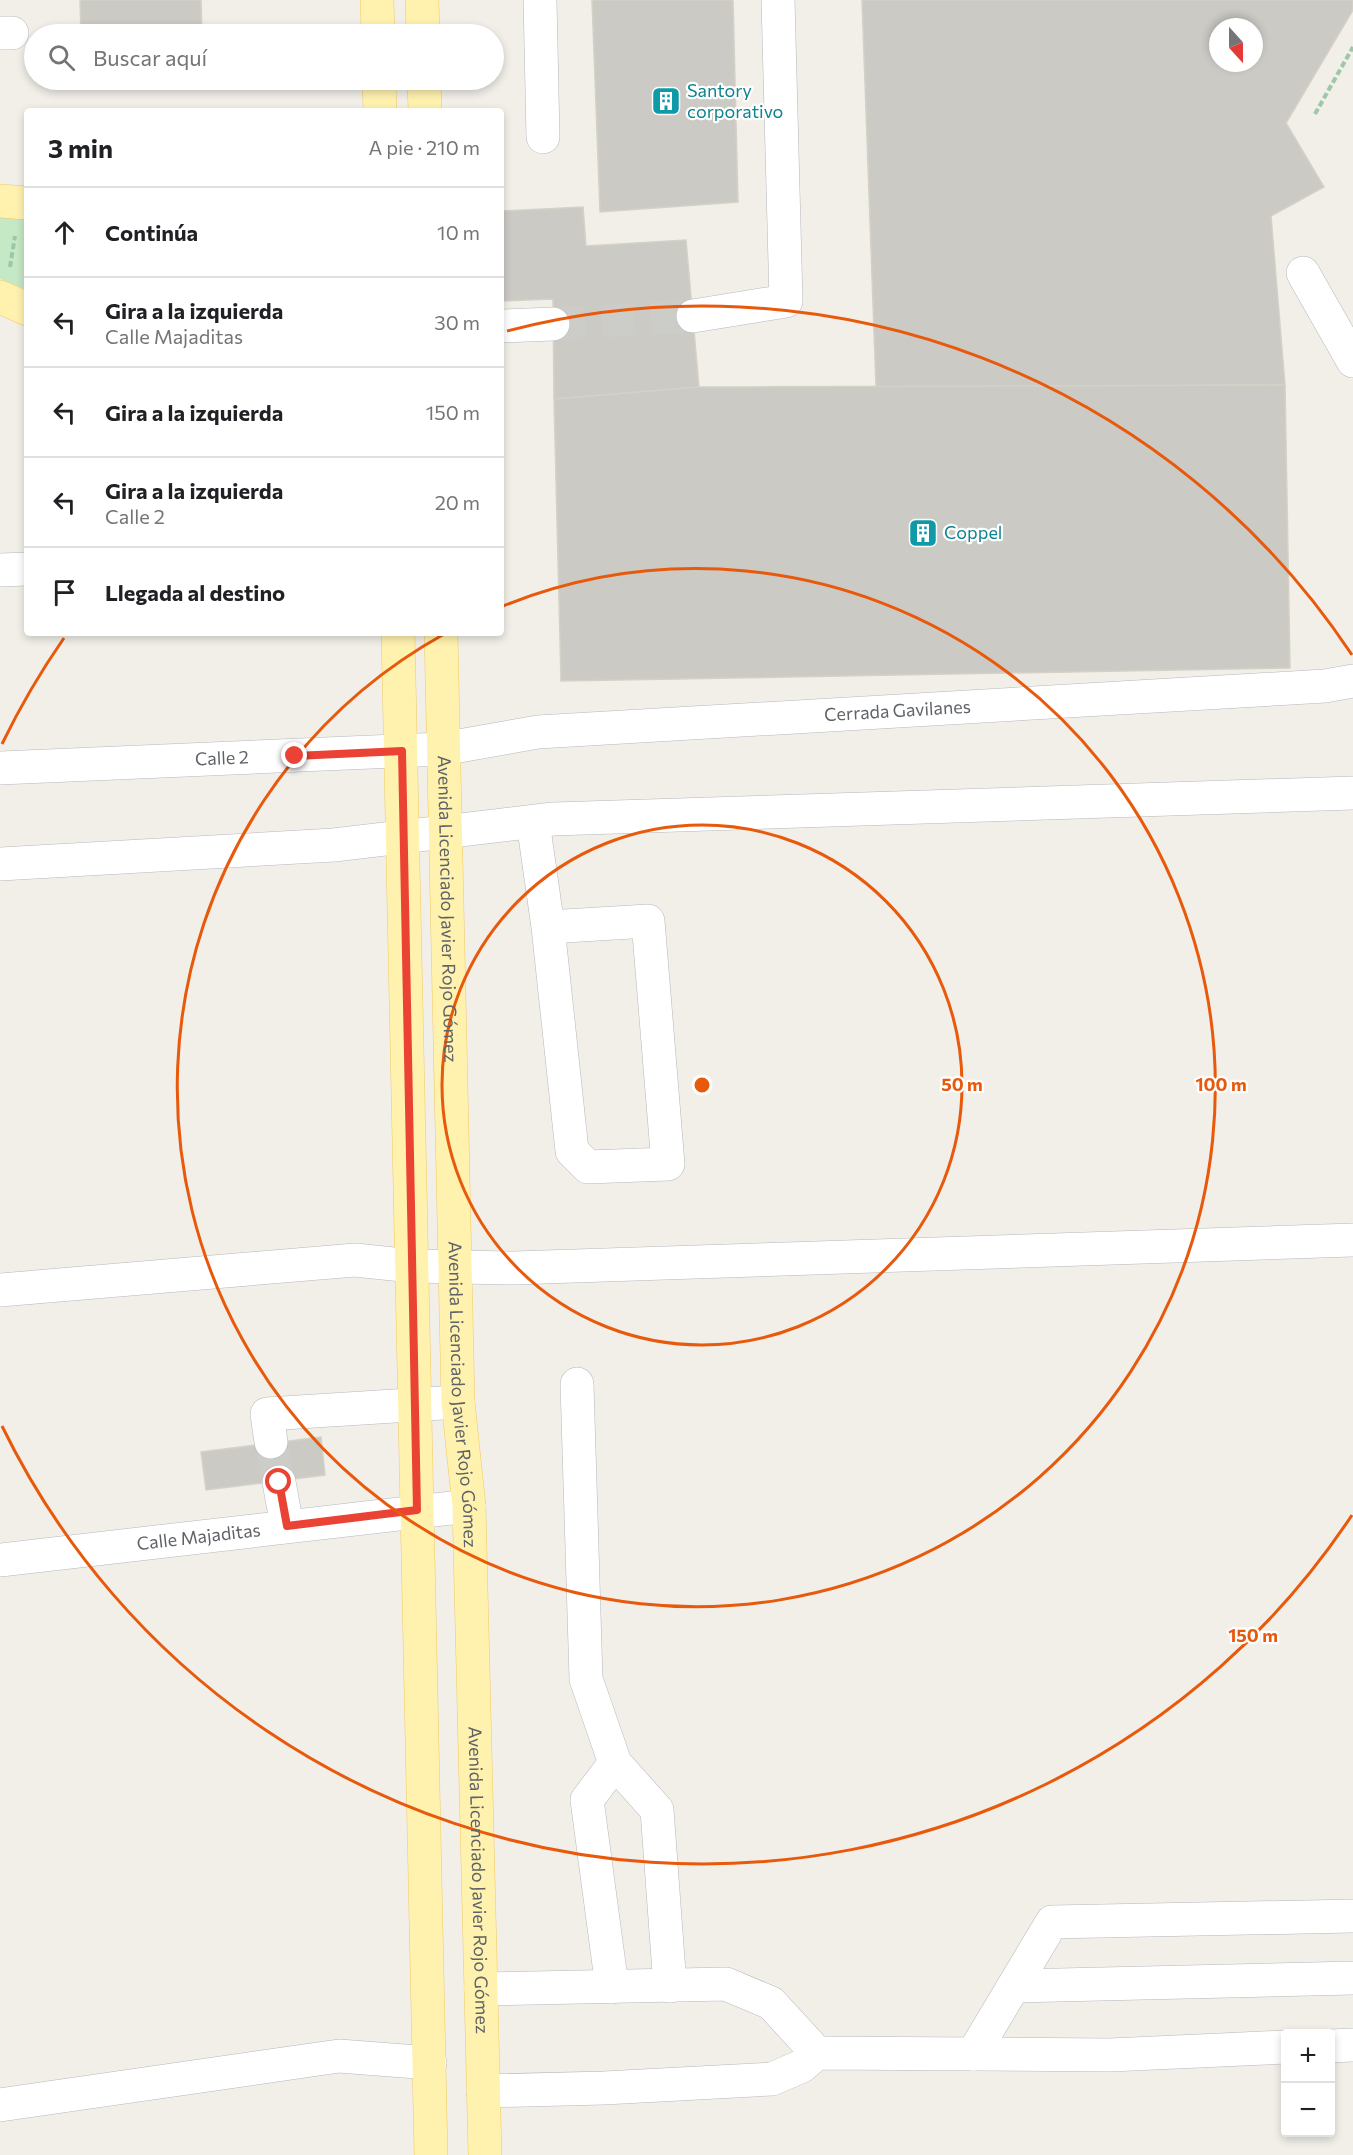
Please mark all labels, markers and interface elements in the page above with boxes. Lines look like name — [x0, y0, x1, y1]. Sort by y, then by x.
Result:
north arrow — [1209, 18, 1263, 72]
search box — [24, 24, 504, 90]
icon: search — [45, 41, 78, 74]
text: Buscar aquí — [93, 44, 207, 71]
place label: Santory corporativo — [687, 79, 783, 122]
building icon: Santory corporativo — [650, 85, 682, 117]
text: 3 min — [48, 132, 113, 163]
text: A pie · 210 m — [369, 135, 480, 159]
icon: ahead — [48, 216, 81, 249]
text: Continúa — [105, 219, 198, 246]
text: 10 m — [437, 220, 480, 244]
text: Gira a la izquierda — [105, 297, 283, 324]
icon: left — [48, 306, 81, 339]
text: 30 m — [434, 310, 480, 334]
text: Calle Majaditas — [105, 324, 243, 348]
icon: left — [48, 396, 81, 429]
text: Gira a la izquierda — [105, 399, 283, 426]
text: 150 m — [426, 400, 480, 424]
text: Gira a la izquierda — [105, 477, 283, 504]
icon: left — [48, 486, 81, 519]
text: 20 m — [435, 490, 480, 514]
text: Calle 2 — [105, 504, 165, 528]
building icon: Coppel — [907, 517, 939, 549]
place label: Coppel — [944, 521, 1002, 543]
icon: arrive — [48, 576, 81, 609]
text: Llegada al destino — [105, 579, 285, 606]
street label: Cerrada Gavilanes — [823, 695, 971, 725]
route end — [281, 742, 307, 768]
street label: Calle 2 — [194, 745, 249, 770]
street label: Avenida Licenciado Javier Rojo Gómez — [434, 755, 462, 1063]
text: 50 m — [941, 1073, 983, 1095]
text: 100 m — [1195, 1073, 1247, 1095]
centre of rings — [692, 1075, 712, 1095]
street label: Avenida Licenciado Javier Rojo Gómez — [444, 1241, 482, 1548]
route start — [265, 1468, 291, 1494]
street label: Calle Majaditas — [136, 1518, 262, 1554]
text: 150 m — [1228, 1624, 1278, 1646]
street label: Avenida Licenciado Javier Rojo Gómez — [464, 1726, 494, 2034]
map controls — [1281, 2029, 1335, 2137]
button: + — [1281, 2029, 1335, 2083]
button: − — [1281, 2083, 1335, 2137]

